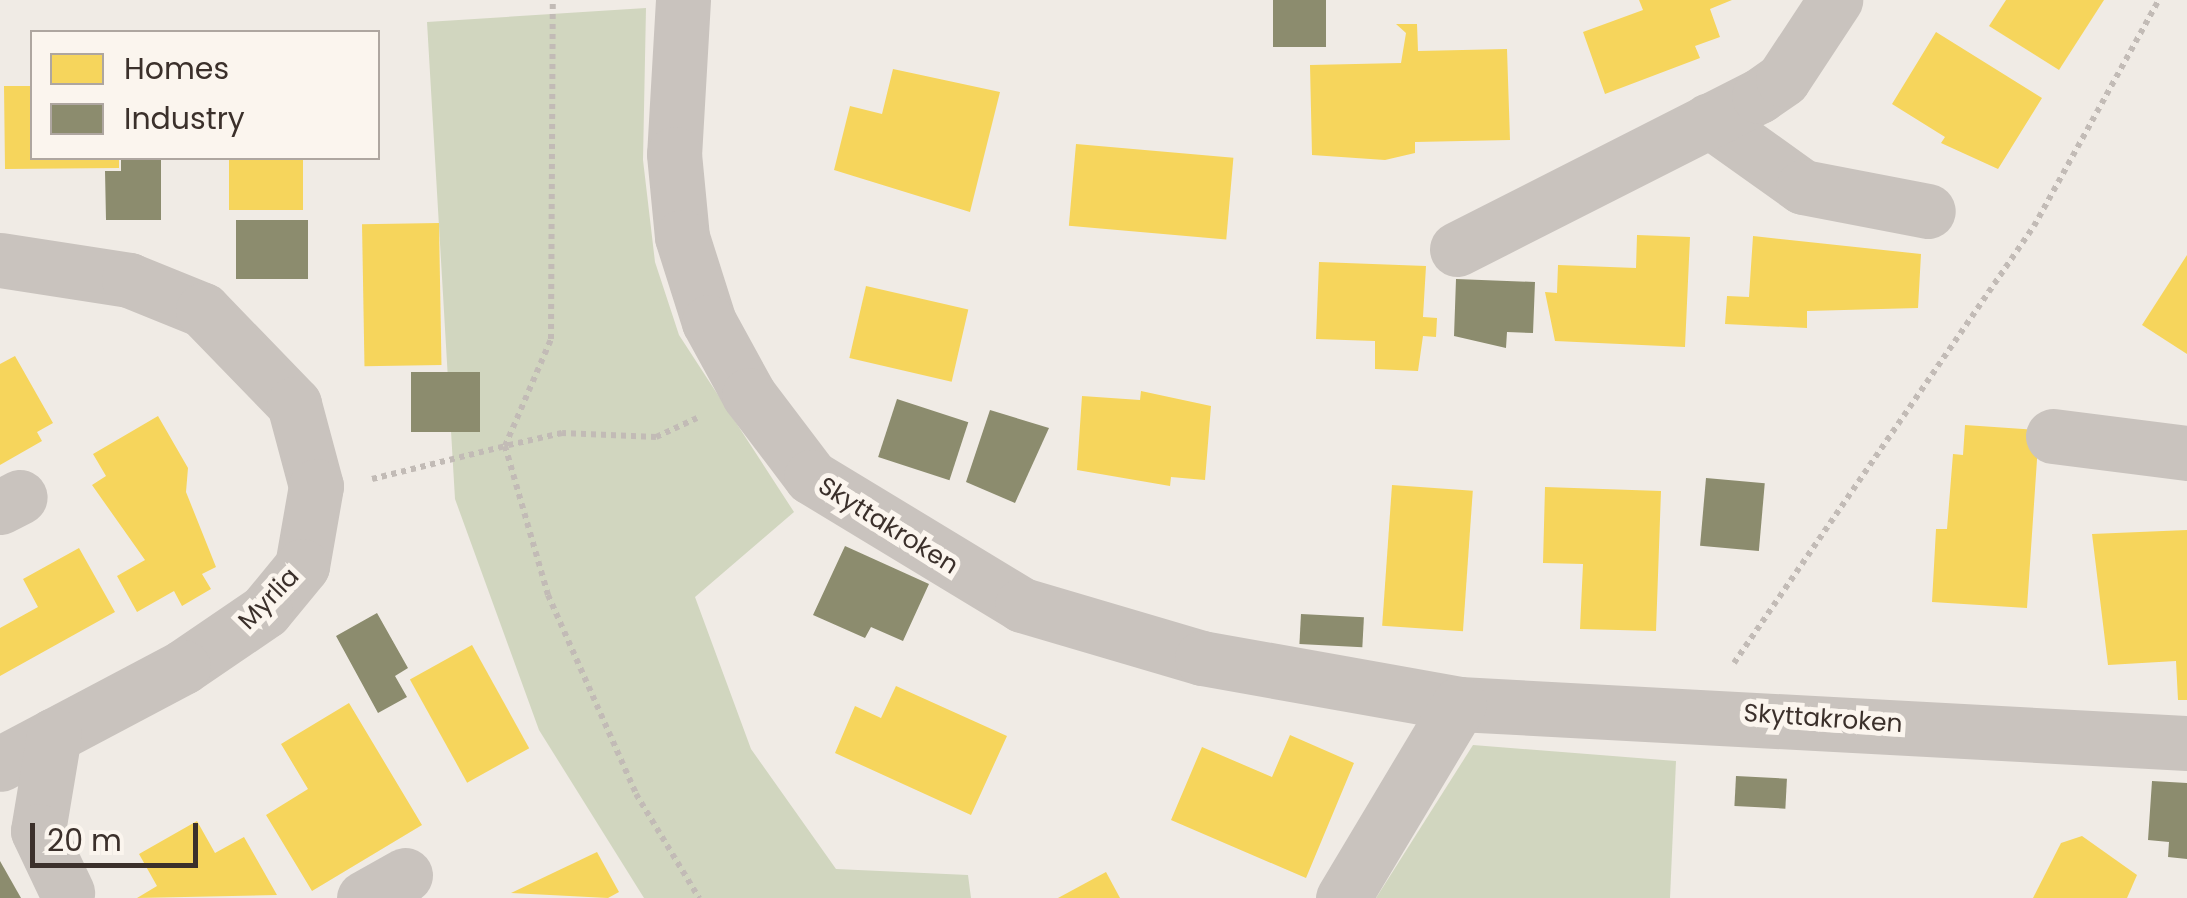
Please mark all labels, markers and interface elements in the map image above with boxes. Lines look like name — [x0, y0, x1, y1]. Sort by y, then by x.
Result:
legend — [30, 30, 380, 160]
text: Homes — [124, 47, 229, 90]
text: Industry — [124, 97, 245, 140]
street label: Skyttakroken — [813, 471, 963, 581]
street label: Myrlia — [232, 562, 306, 636]
street label: Skyttakroken — [1742, 698, 1904, 740]
scale bar — [35, 803, 202, 865]
text: 20 m — [47, 819, 122, 862]

